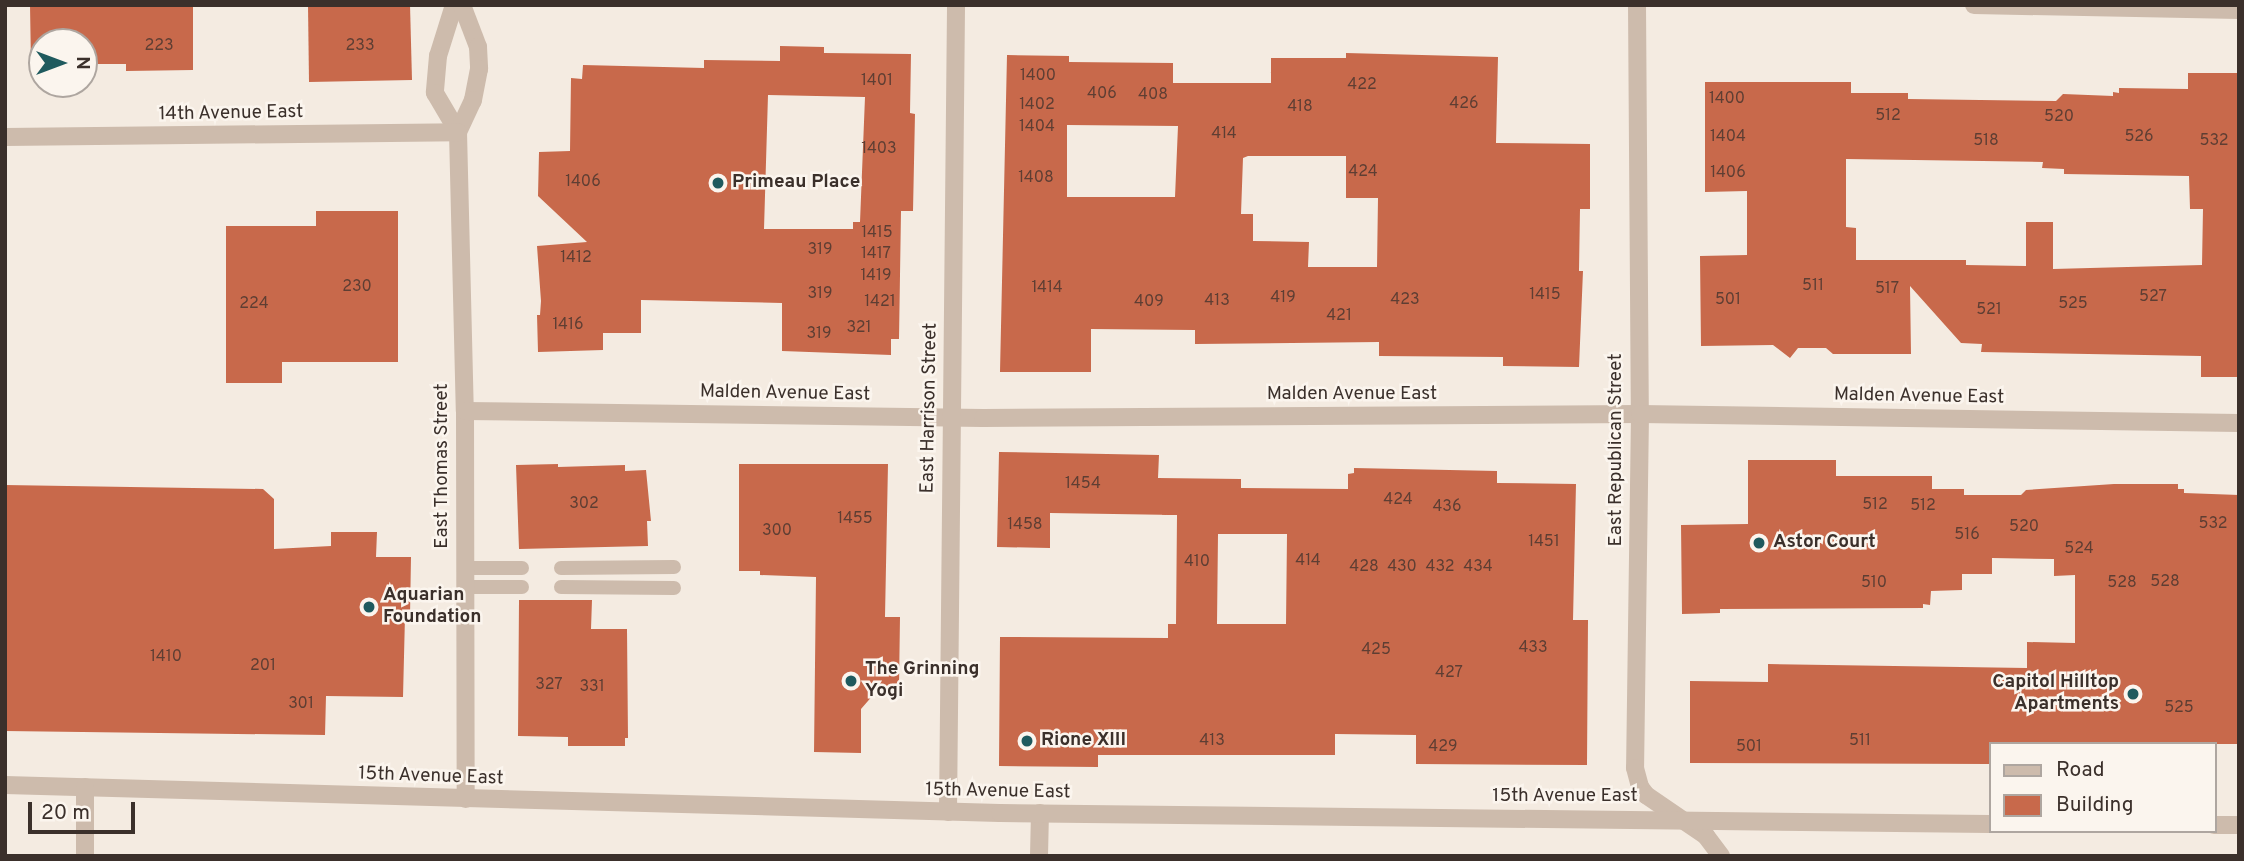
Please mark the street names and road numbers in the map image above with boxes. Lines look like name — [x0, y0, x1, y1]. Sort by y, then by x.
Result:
street label: 14th Avenue East — [158, 101, 304, 127]
street label: East Harrison Street — [917, 322, 943, 494]
street label: East Republican Street — [1606, 353, 1628, 547]
street label: Malden Avenue East — [699, 381, 871, 407]
street label: East Thomas Street — [432, 383, 454, 549]
street label: Malden Avenue East — [1266, 384, 1438, 406]
street label: Malden Avenue East — [1833, 384, 2005, 410]
street label: 15th Avenue East — [358, 763, 504, 791]
street label: 15th Avenue East — [925, 779, 1071, 805]
street label: 15th Avenue East — [1492, 786, 1638, 808]

